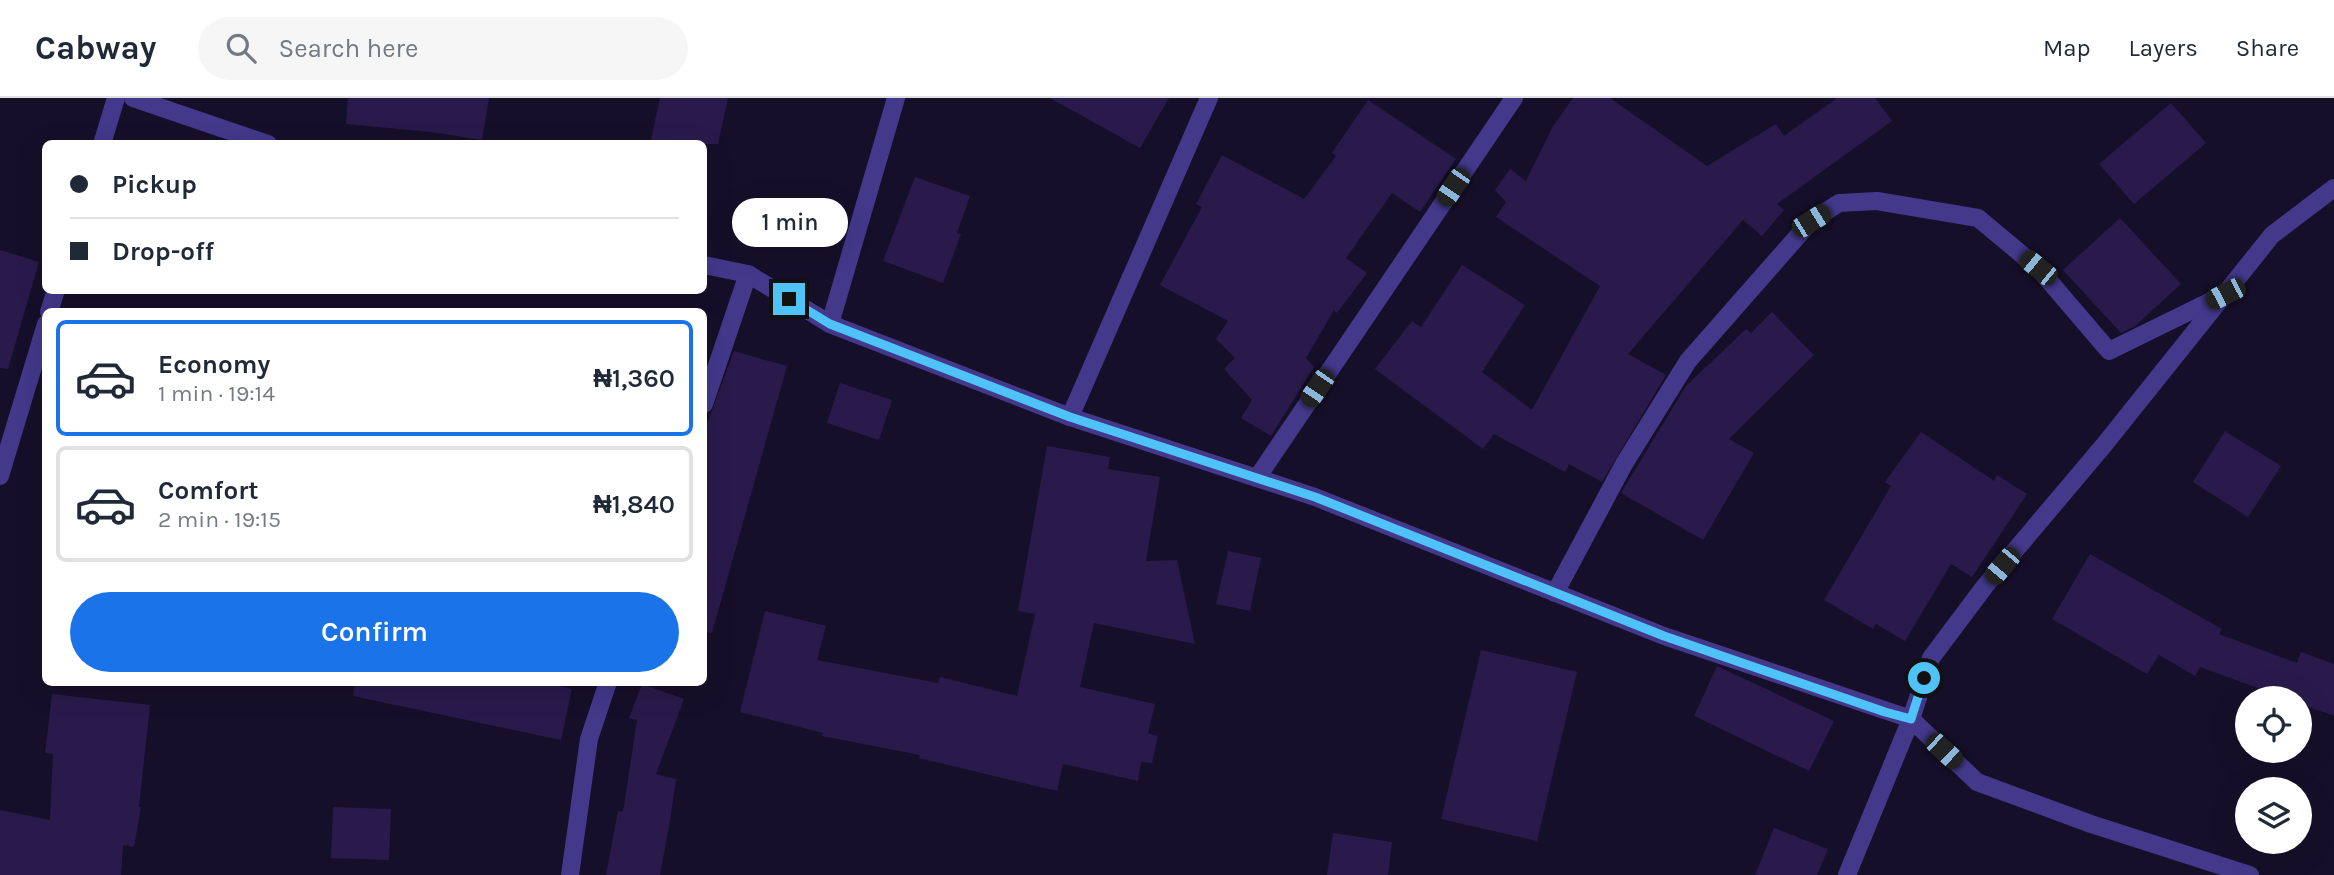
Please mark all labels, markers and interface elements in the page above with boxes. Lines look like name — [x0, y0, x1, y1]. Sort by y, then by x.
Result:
search box — [198, 17, 688, 80]
text: Cabway — [35, 29, 156, 67]
icon: search — [222, 29, 260, 67]
text: Search here — [278, 33, 418, 64]
text: Map — [2043, 34, 2091, 62]
text: Layers — [2129, 34, 2198, 62]
text: Share — [2236, 34, 2299, 62]
car — [1433, 164, 1474, 210]
text: Pickup — [112, 169, 197, 200]
callout: 1 min — [731, 198, 847, 246]
car — [1788, 201, 1835, 241]
text: 1 min — [761, 209, 819, 236]
text: Drop-off — [112, 236, 214, 267]
car — [2016, 247, 2061, 289]
car — [2202, 275, 2249, 313]
route end — [773, 283, 805, 315]
icon: car — [74, 347, 137, 410]
text: Economy — [158, 349, 270, 380]
text: ₦1,360 — [593, 363, 675, 394]
car — [1297, 365, 1338, 411]
text: 1 min · 19:14 — [158, 380, 275, 407]
icon: car — [74, 473, 137, 536]
text: Comfort — [158, 475, 259, 506]
text: ₦1,840 — [593, 489, 675, 520]
text: 2 min · 19:15 — [158, 506, 281, 533]
car — [1981, 543, 2024, 589]
button: Confirm — [70, 592, 679, 672]
route start — [1908, 662, 1940, 694]
map controls — [2235, 686, 2312, 854]
button: locate — [2235, 686, 2312, 763]
car — [1922, 729, 1967, 773]
button: layers — [2235, 777, 2312, 854]

